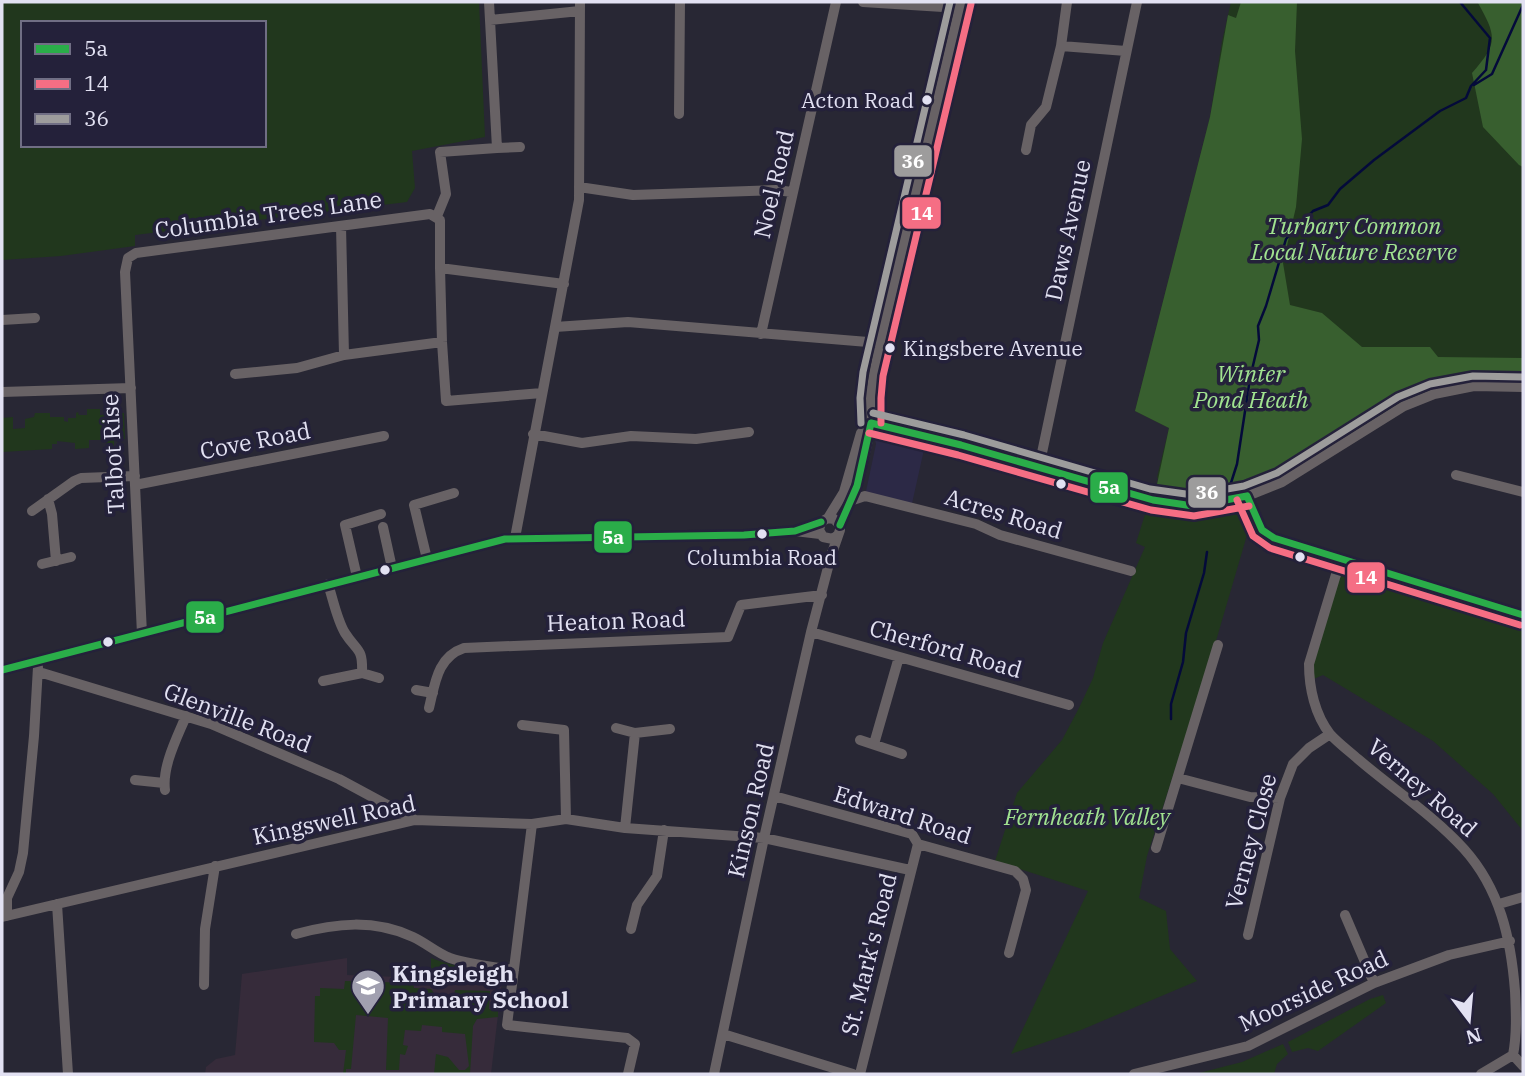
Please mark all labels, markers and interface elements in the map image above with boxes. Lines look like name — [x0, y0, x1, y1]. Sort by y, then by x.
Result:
legend — [21, 21, 266, 147]
text: 5a — [84, 34, 108, 62]
text: 14 — [84, 69, 109, 97]
place label: Acton Road — [801, 86, 914, 114]
marker: Acton Road — [920, 93, 934, 107]
text: 36 — [84, 104, 109, 132]
street label: Noel Road — [746, 127, 800, 241]
line badge: 36 — [893, 144, 933, 178]
text: 36 — [902, 149, 924, 173]
street label: Daws Avenue — [1037, 157, 1097, 303]
street label: Columbia Trees Lane — [153, 183, 383, 245]
line badge: 14 — [901, 196, 942, 230]
text: 14 — [911, 201, 933, 225]
park label: Turbary Common Local Nature Reserve — [1250, 210, 1457, 266]
place label: Kingsbere Avenue — [903, 334, 1083, 362]
marker: Kingsbere Avenue — [883, 341, 897, 355]
park label: Winter Pond Heath — [1192, 358, 1309, 414]
street label: Talbot Rise — [94, 393, 130, 515]
street label: Cove Road — [197, 415, 313, 465]
line badge: 5a — [1089, 471, 1129, 504]
text: 5a — [1098, 475, 1120, 499]
line badge: 36 — [1187, 476, 1227, 509]
unlabelled marker — [1054, 477, 1068, 491]
text: 36 — [1196, 480, 1218, 504]
street label: Acres Road — [942, 481, 1066, 545]
line badge: 5a — [593, 520, 633, 554]
text: 5a — [602, 525, 624, 549]
marker: Columbia Road — [755, 527, 769, 541]
place label: Columbia Road — [687, 543, 837, 571]
unlabelled marker — [1293, 550, 1307, 564]
line badge: 14 — [1346, 561, 1386, 594]
unlabelled marker — [378, 563, 392, 577]
text: 14 — [1355, 565, 1377, 589]
line badge: 5a — [185, 600, 225, 634]
street label: Heaton Road — [546, 603, 686, 637]
text: 5a — [194, 605, 216, 629]
street label: Cherford Road — [866, 612, 1026, 684]
unlabelled marker — [101, 635, 115, 649]
street label: Glenville Road — [160, 675, 316, 759]
street label: Verney Road — [1362, 731, 1484, 843]
street label: Kinson Road — [720, 740, 780, 880]
street label: Verney Close — [1217, 770, 1283, 912]
street label: Edward Road — [830, 778, 976, 850]
street label: Kingswell Road — [250, 787, 418, 851]
park label: Fernheath Valley — [1003, 801, 1172, 831]
street label: St. Mark's Road — [833, 870, 903, 1038]
street label: Moorside Road — [1234, 942, 1392, 1038]
place label: Kingsleigh Primary School — [392, 958, 569, 1014]
school or university icon: Kingsleigh Primary School — [349, 967, 387, 1016]
north arrow — [1434, 985, 1504, 1055]
text: N — [1463, 1023, 1484, 1050]

